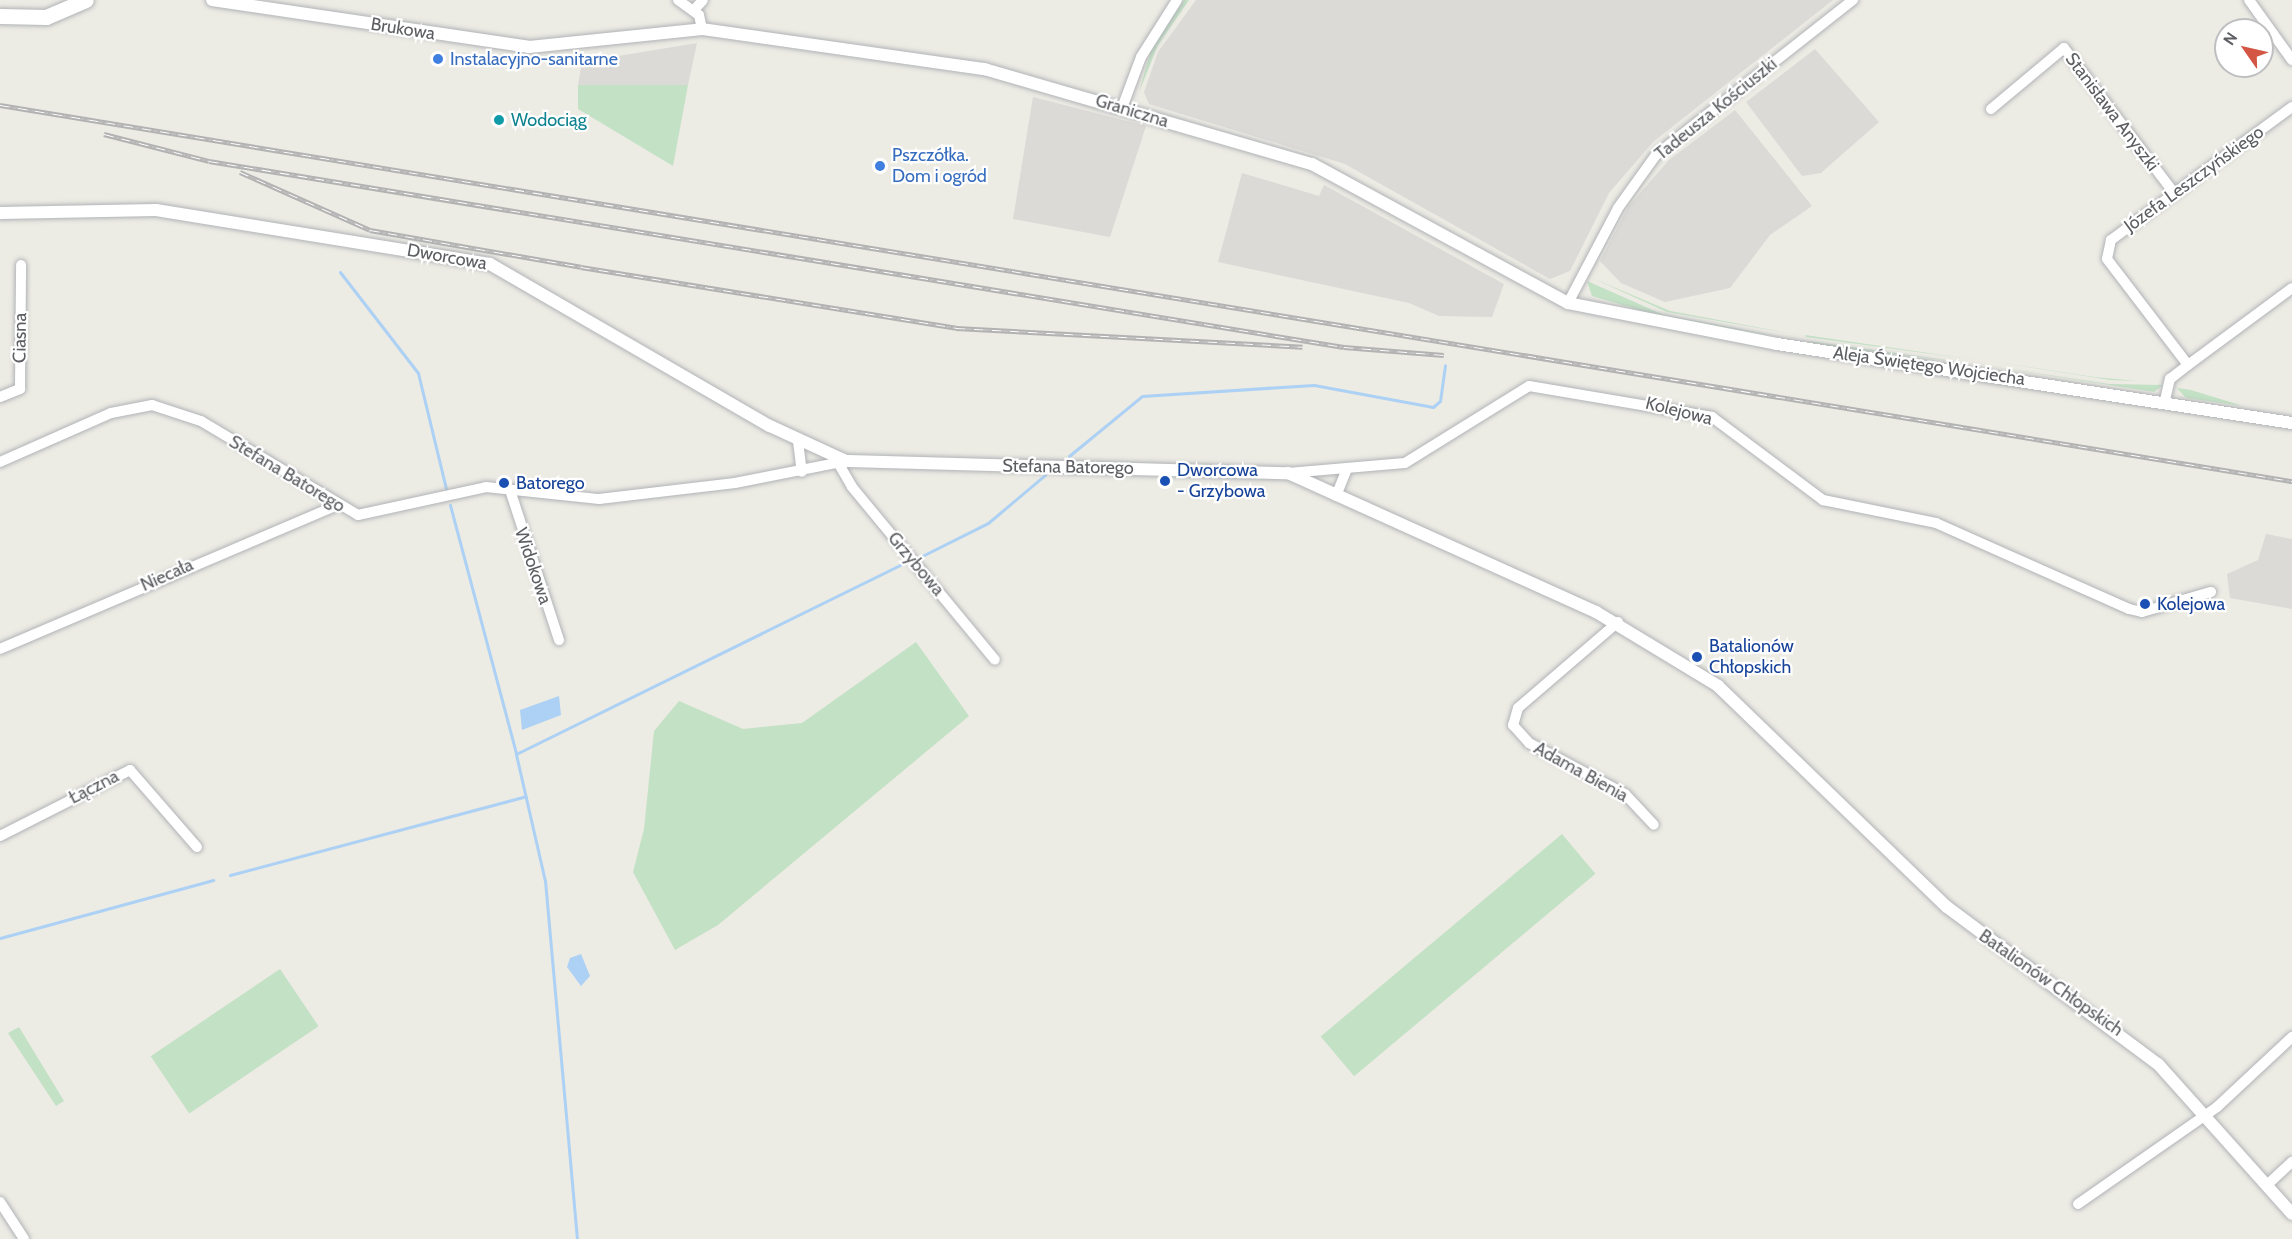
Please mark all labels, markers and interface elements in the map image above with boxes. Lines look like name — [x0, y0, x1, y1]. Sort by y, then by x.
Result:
street label: Brukowa — [369, 13, 437, 45]
north arrow — [2214, 18, 2274, 78]
text: N — [2219, 29, 2241, 49]
place label: Instalacyjno-sanitarne — [450, 48, 618, 70]
street label: Stanisława Anyszki — [2061, 49, 2163, 175]
marker: Instalacyjno-sanitarne — [431, 52, 445, 66]
street label: Tadeusza Kościuszki — [1651, 53, 1781, 165]
street label: Graniczna — [1093, 90, 1171, 132]
place label: Wodociąg — [511, 109, 587, 131]
marker: Wodociąg — [492, 113, 506, 127]
street label: Józefa Leszczyńskiego — [2120, 121, 2268, 237]
place label: Pszczółka. Dom i ogród — [892, 145, 987, 188]
marker: Pszczółka. Dom i ogród — [873, 159, 887, 173]
street label: Dworcowa — [405, 239, 489, 275]
street label: Ciasna — [9, 313, 31, 363]
street label: Aleja Świętego Wojciecha — [1832, 342, 2026, 390]
street label: Kolejowa — [1643, 392, 1715, 430]
street label: Stefana Batorego — [225, 431, 349, 517]
street label: Stefana Batorego — [1002, 455, 1134, 479]
place label: Dworcowa - Grzybowa — [1177, 460, 1265, 502]
place label: Batorego — [516, 472, 585, 494]
marker: Dworcowa - Grzybowa — [1158, 474, 1172, 488]
marker: Batorego — [497, 476, 511, 490]
street label: Widokowa — [510, 525, 556, 607]
street label: Grzybowa — [883, 528, 949, 600]
street label: Niecała — [137, 554, 197, 596]
place label: Kolejowa — [2157, 593, 2225, 615]
marker: Kolejowa — [2138, 597, 2152, 611]
place label: Batalionów Chłopskich — [1709, 636, 1794, 678]
marker: Batalionów Chłopskich — [1690, 650, 1704, 664]
street label: Adama Bienia — [1530, 737, 1632, 807]
street label: Łączna — [65, 765, 123, 809]
street label: Batalionów Chłopskich — [1975, 925, 2127, 1041]

